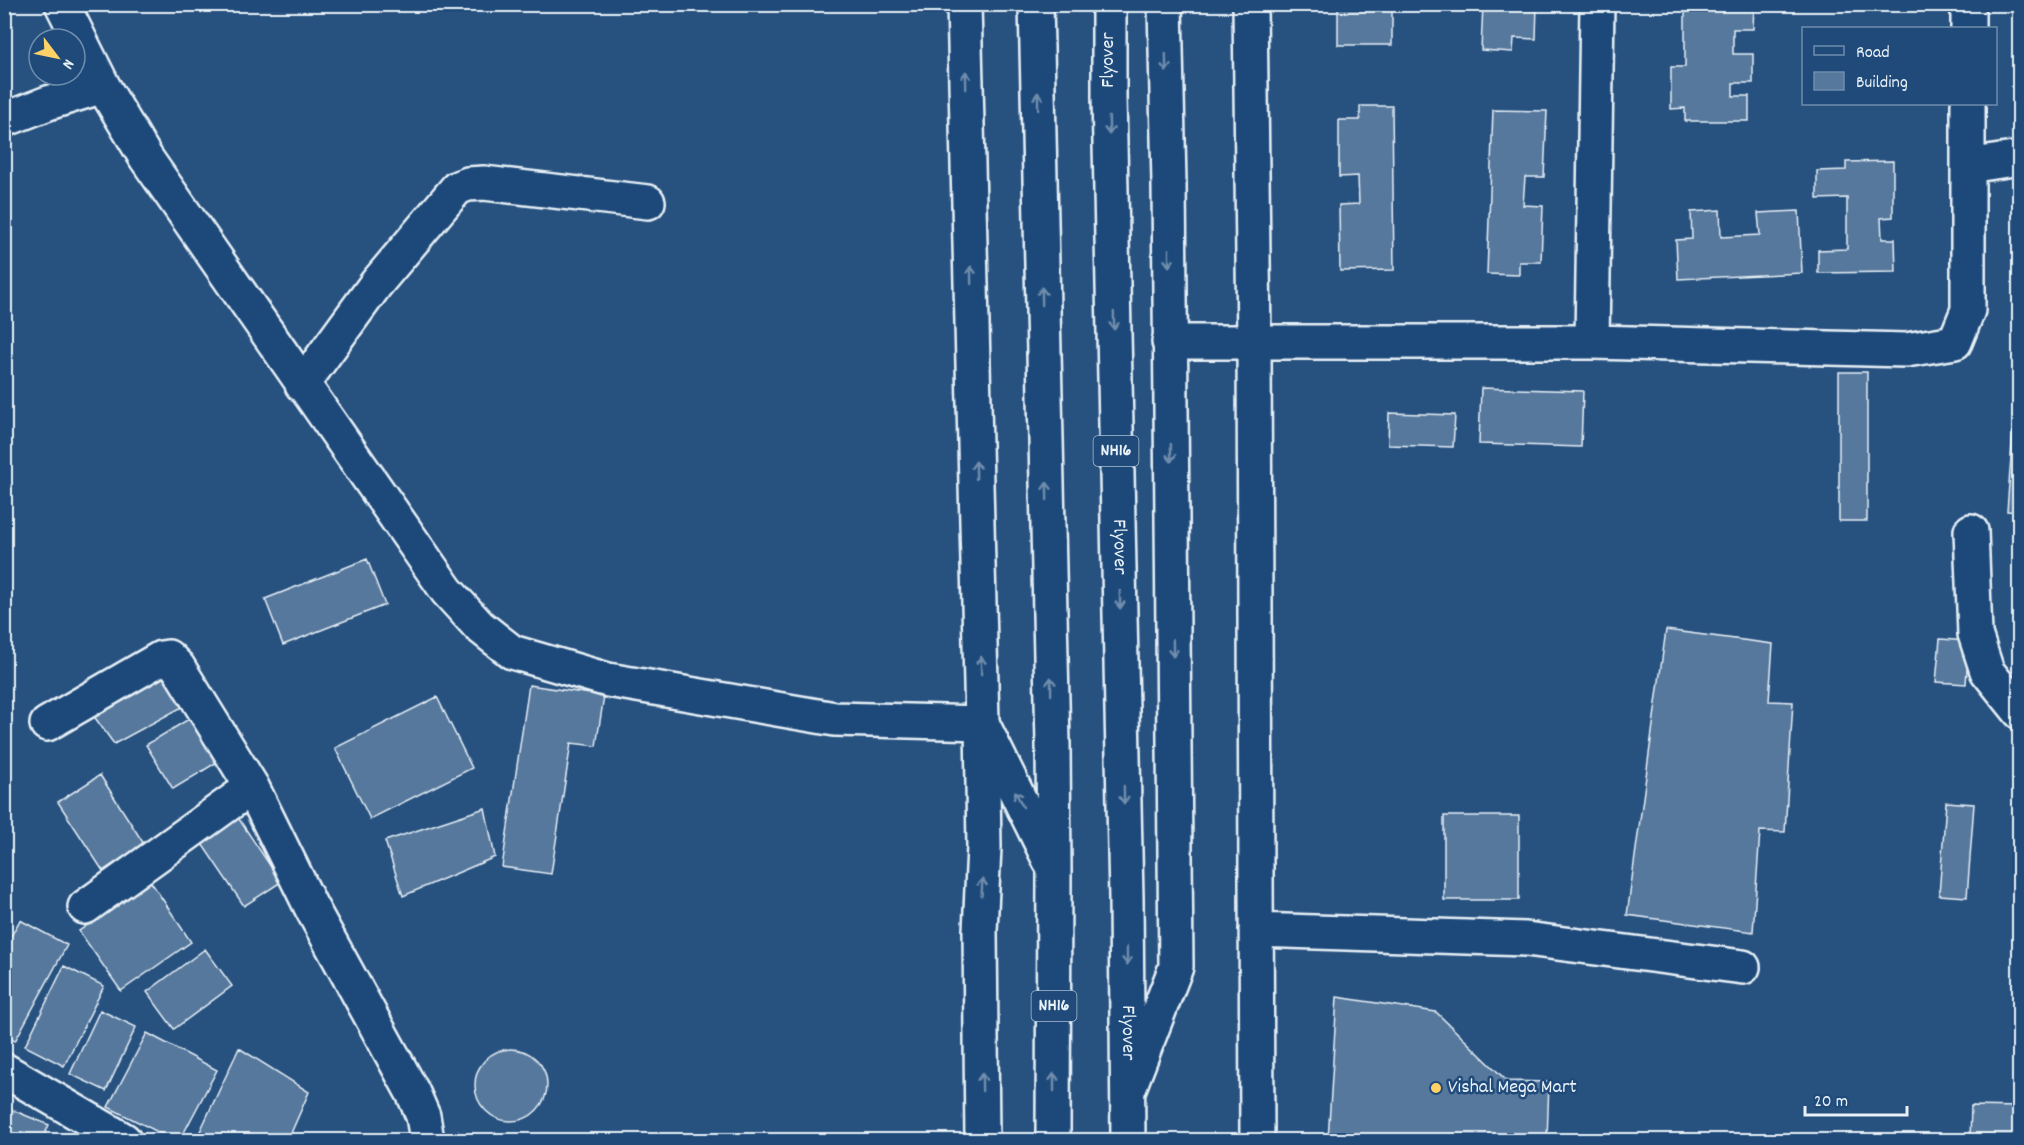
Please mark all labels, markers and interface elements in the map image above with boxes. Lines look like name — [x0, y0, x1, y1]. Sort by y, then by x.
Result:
north arrow — [27, 27, 87, 87]
legend — [1802, 27, 1997, 105]
street label: Flyover — [1095, 32, 1123, 88]
text: Road — [1856, 41, 1890, 66]
one-way arrow — [1161, 52, 1172, 72]
text: N — [56, 54, 79, 73]
one-way arrow — [960, 70, 971, 90]
text: Building — [1856, 71, 1908, 96]
one-way arrow — [1032, 92, 1044, 112]
one-way arrow — [1104, 115, 1115, 135]
one-way arrow — [1163, 247, 1175, 267]
one-way arrow — [965, 265, 976, 285]
one-way arrow — [1037, 287, 1048, 306]
one-way arrow — [1108, 310, 1119, 330]
road number: NH16 — [1094, 436, 1138, 466]
one-way arrow — [1165, 442, 1176, 462]
one-way arrow — [970, 460, 982, 480]
one-way arrow — [1041, 481, 1053, 501]
street label: Flyover — [1104, 519, 1133, 575]
one-way arrow — [1114, 589, 1125, 609]
one-way arrow — [1167, 637, 1178, 657]
one-way arrow — [975, 655, 987, 675]
one-way arrow — [1045, 676, 1057, 696]
one-way arrow — [1118, 784, 1130, 804]
one-way arrow — [1013, 791, 1025, 809]
one-way arrow — [976, 878, 987, 898]
one-way arrow — [1121, 946, 1133, 966]
road number: NH16 — [1032, 991, 1076, 1021]
street label: Flyover — [1113, 1005, 1141, 1061]
one-way arrow — [976, 1073, 988, 1093]
one-way arrow — [1048, 1073, 1059, 1093]
place label: Vishal Mega Mart — [1448, 1074, 1577, 1102]
scale bar — [1805, 1079, 1907, 1117]
marker: Vishal Mega Mart — [1429, 1081, 1443, 1095]
text: 20 m — [1814, 1090, 1848, 1115]

